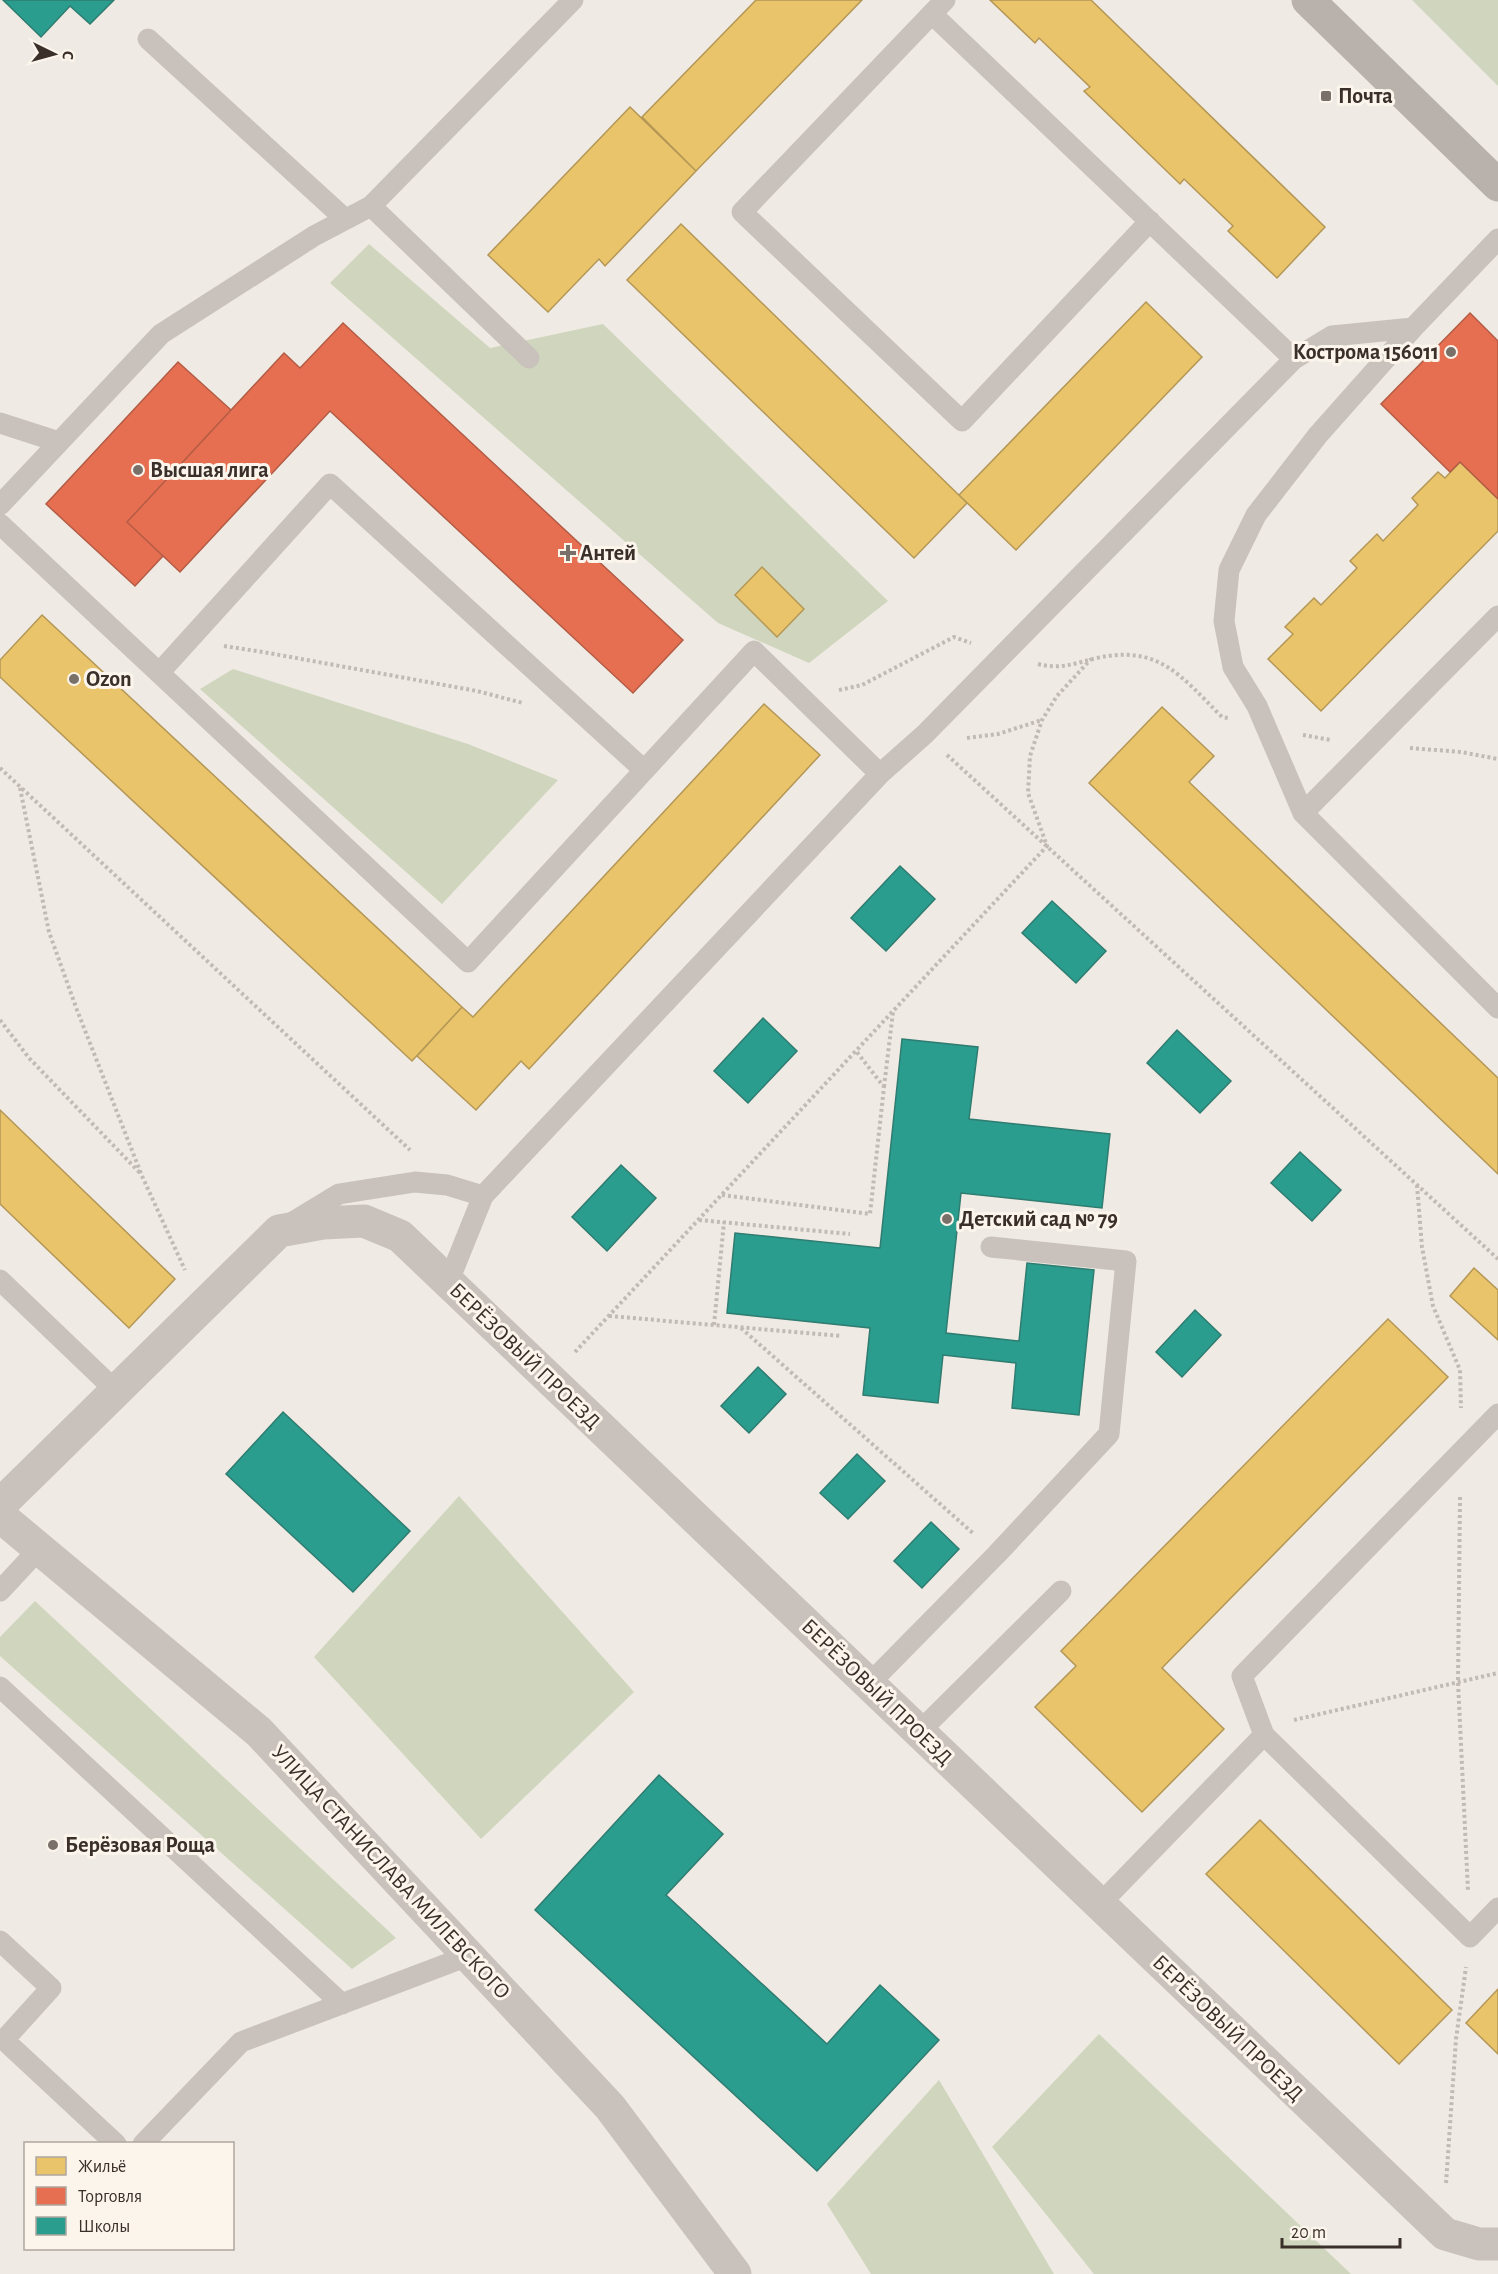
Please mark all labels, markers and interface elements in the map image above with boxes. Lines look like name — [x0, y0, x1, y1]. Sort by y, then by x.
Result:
north arrow — [24, 24, 84, 84]
text: С — [60, 50, 76, 60]
place label: Почта — [1338, 85, 1393, 107]
marker: Почта — [1319, 89, 1333, 103]
place label: Кострома 156011 — [1293, 341, 1439, 363]
marker: Кострома 156011 — [1444, 345, 1458, 359]
place label: Высшая лига — [150, 459, 269, 481]
marker: Высшая лига — [131, 463, 145, 477]
place label: Антей — [580, 542, 636, 564]
marker: Антей — [561, 546, 575, 560]
place label: Ozon — [86, 668, 132, 690]
marker: Ozon — [67, 672, 81, 686]
place label: Детский сад № 79 — [959, 1208, 1118, 1230]
marker: Детский сад № 79 — [940, 1212, 954, 1226]
street label: БЕРЁЗОВЫЙ ПРОЕЗД — [445, 1279, 605, 1433]
street label: БЕРЁЗОВЫЙ ПРОЕЗД — [797, 1615, 957, 1769]
street label: УЛИЦА СТАНИСЛАВА МИЛЕВСКОГО — [268, 1741, 514, 2003]
place label: Берёзовая Роща — [65, 1834, 215, 1856]
marker: Берёзовая Роща — [46, 1838, 60, 1852]
street label: БЕРЁЗОВЫЙ ПРОЕЗД — [1148, 1951, 1308, 2105]
legend — [24, 2142, 234, 2250]
text: Жильё — [78, 2158, 126, 2176]
text: Торговля — [78, 2188, 142, 2206]
scale bar — [1282, 2211, 1400, 2249]
text: Школы — [78, 2218, 130, 2236]
text: 20 m — [1291, 2224, 1326, 2242]

